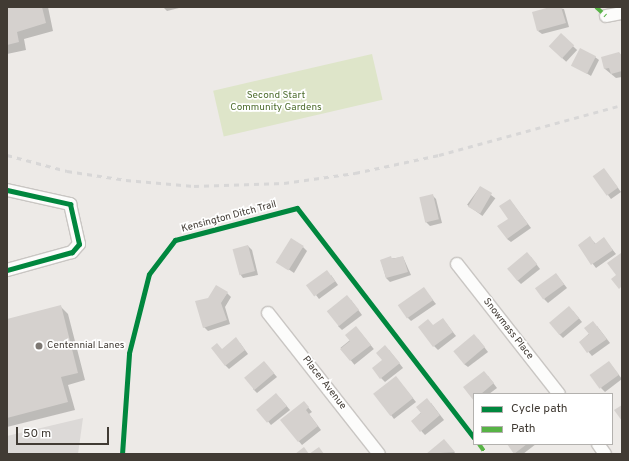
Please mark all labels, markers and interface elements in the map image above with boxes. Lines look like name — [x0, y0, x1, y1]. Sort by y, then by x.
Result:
park label: Second Start Community Gardens — [230, 89, 322, 112]
street label: Kensington Ditch Trail — [180, 198, 278, 236]
street label: Snowmass Place — [480, 296, 536, 362]
place label: Centennial Lanes — [47, 340, 125, 352]
marker: Centennial Lanes — [34, 341, 44, 351]
street label: Placer Avenue — [299, 354, 349, 412]
legend — [473, 393, 613, 445]
text: Cycle path — [511, 401, 568, 417]
scale bar — [18, 419, 111, 445]
text: Path — [511, 421, 536, 437]
text: 50 m — [23, 426, 51, 442]

